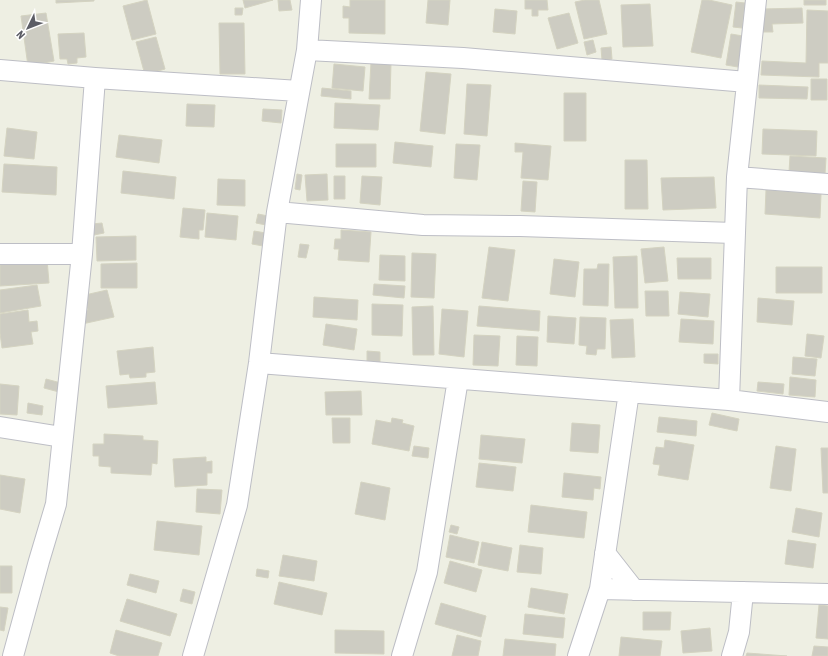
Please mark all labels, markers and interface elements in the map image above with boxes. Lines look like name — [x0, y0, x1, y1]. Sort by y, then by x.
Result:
north arrow — [8, 8, 48, 48]
text: N — [14, 28, 27, 41]

